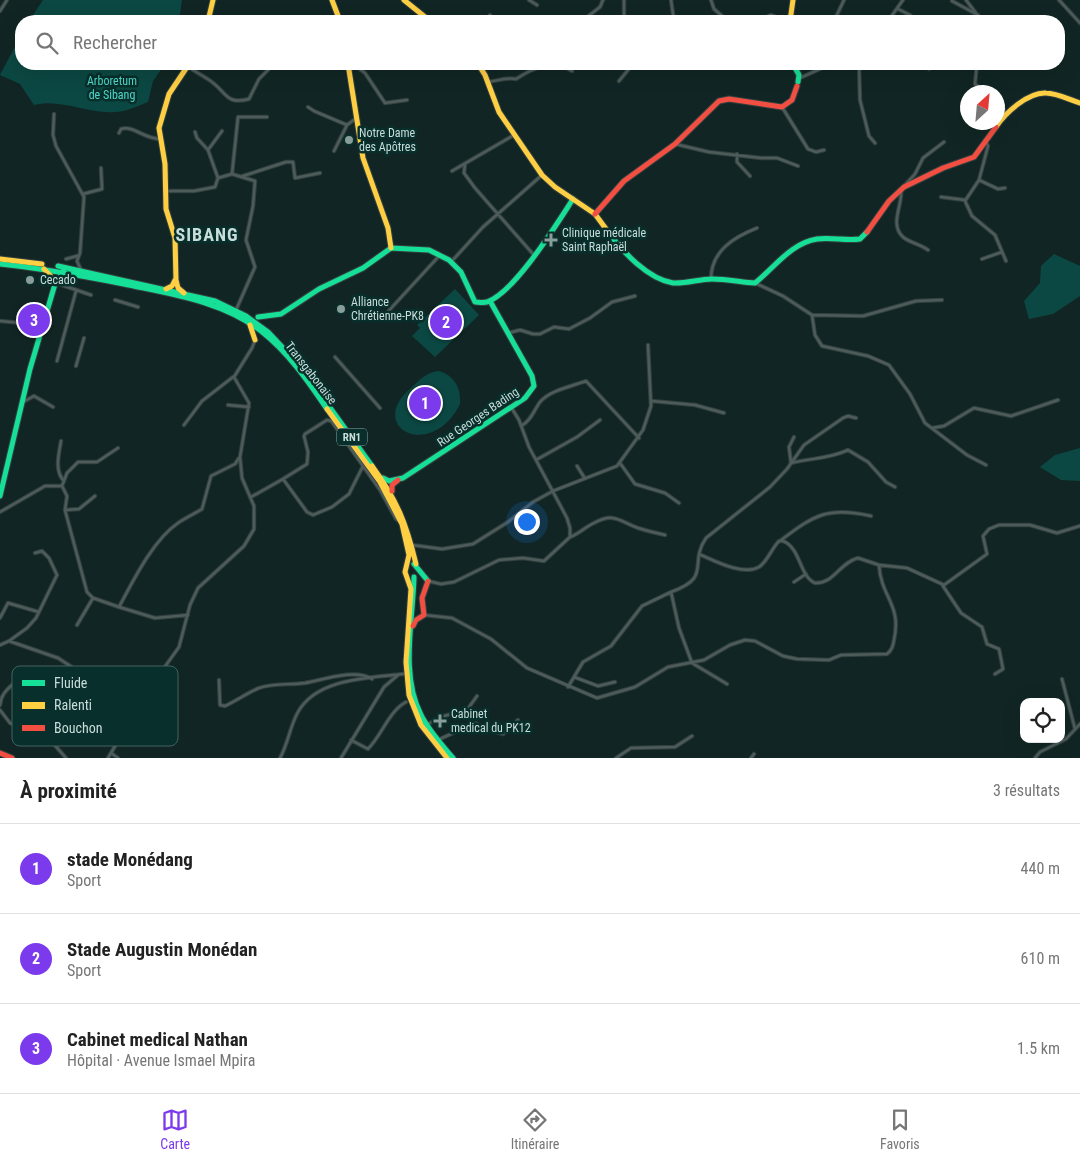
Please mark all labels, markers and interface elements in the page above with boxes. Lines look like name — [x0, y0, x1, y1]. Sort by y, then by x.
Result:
search box — [15, 15, 1065, 70]
icon: search — [33, 29, 61, 57]
text: Rechercher — [73, 31, 157, 54]
park label: Arboretum de Sibang — [87, 74, 137, 102]
north arrow — [960, 85, 1005, 130]
place label: Notre Dame des Apôtres — [359, 126, 416, 154]
marker: Notre Dame des Apôtres — [343, 134, 355, 146]
district label: SIBANG — [176, 224, 238, 245]
place label: Clinique médicale Saint Raphaël — [562, 226, 646, 254]
marker: Clinique médicale Saint Raphaël — [544, 233, 558, 247]
place label: Cecado — [40, 273, 76, 287]
marker: Cecado — [24, 274, 36, 286]
place label: Alliance Chrétienne-PK8 — [351, 295, 424, 323]
pin: 3 — [18, 301, 50, 339]
marker: Alliance Chrétienne-PK8 — [335, 303, 347, 315]
pin: 2 — [430, 303, 462, 341]
street label: Transgabonaise — [282, 339, 340, 407]
pin: 1 — [409, 384, 441, 422]
street label: Rue Georges Bading — [435, 384, 521, 449]
road number: RN1 — [337, 428, 367, 446]
your location — [514, 509, 540, 535]
legend — [12, 666, 178, 746]
text: Fluide — [54, 675, 88, 691]
text: Ralenti — [54, 697, 92, 713]
map controls — [1020, 698, 1065, 743]
button: locate — [1020, 698, 1065, 743]
place label: Cabinet medical du PK12 — [451, 707, 531, 735]
marker: Cabinet medical du PK12 — [433, 714, 447, 728]
text: Bouchon — [54, 720, 102, 736]
text: À proximité — [20, 779, 117, 803]
text: 3 résultats — [993, 781, 1060, 800]
text: stade Monédang — [67, 848, 193, 871]
text: 1 — [32, 859, 40, 878]
text: 440 m — [1021, 859, 1060, 878]
text: Sport — [67, 871, 101, 890]
text: Stade Augustin Monédan — [67, 938, 257, 961]
text: 2 — [32, 949, 40, 968]
text: 610 m — [1021, 949, 1060, 968]
text: Sport — [67, 961, 101, 980]
text: Cabinet medical Nathan — [67, 1028, 248, 1051]
text: 3 — [32, 1039, 40, 1058]
text: 1.5 km — [1017, 1039, 1060, 1058]
text: Hôpital · Avenue Ismael Mpira — [67, 1051, 255, 1070]
tab: Carte — [160, 1106, 190, 1152]
tab: Itinéraire — [511, 1106, 559, 1152]
tab: Favoris — [880, 1106, 920, 1152]

